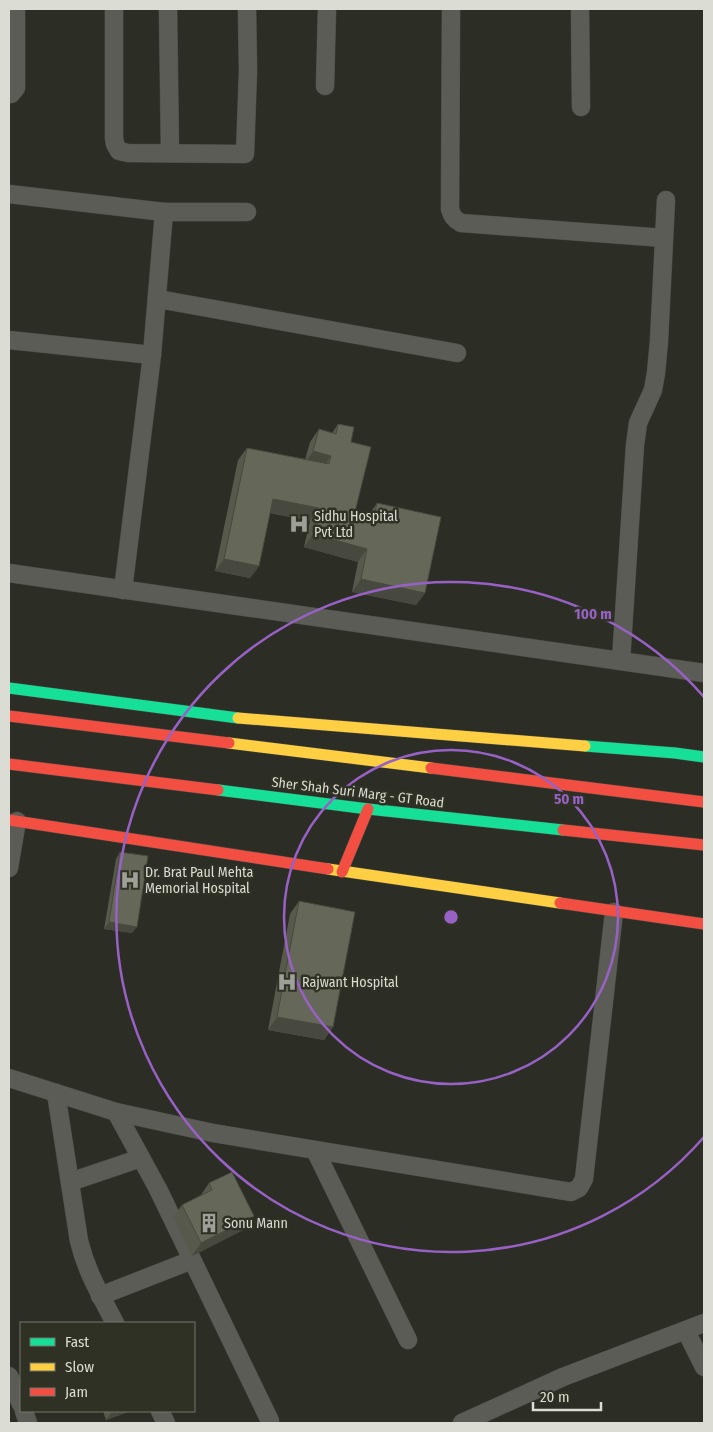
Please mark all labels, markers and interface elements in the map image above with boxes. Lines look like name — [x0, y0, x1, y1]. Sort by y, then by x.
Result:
place label: Sidhu Hospital Pvt Ltd — [314, 508, 398, 541]
hospital icon: Sidhu Hospital Pvt Ltd — [288, 513, 310, 535]
text: 100 m — [574, 605, 612, 623]
street label: Sher Shah Suri Marg - GT Road — [271, 773, 445, 812]
text: 50 m — [554, 790, 584, 808]
place label: Dr. Brat Paul Mehta Memorial Hospital — [145, 864, 253, 897]
hospital icon: Dr. Brat Paul Mehta Memorial Hospital — [119, 869, 141, 891]
centre of rings — [442, 908, 460, 926]
hospital icon: Rajwant Hospital — [276, 971, 298, 993]
place label: Rajwant Hospital — [302, 974, 399, 991]
building icon: Sonu Mann — [198, 1212, 220, 1234]
place label: Sonu Mann — [224, 1215, 288, 1232]
legend — [20, 1322, 195, 1412]
text: Fast — [65, 1333, 89, 1351]
text: Slow — [65, 1358, 94, 1376]
scale bar — [533, 1380, 600, 1412]
text: Jam — [65, 1383, 88, 1401]
text: 20 m — [540, 1388, 570, 1406]

